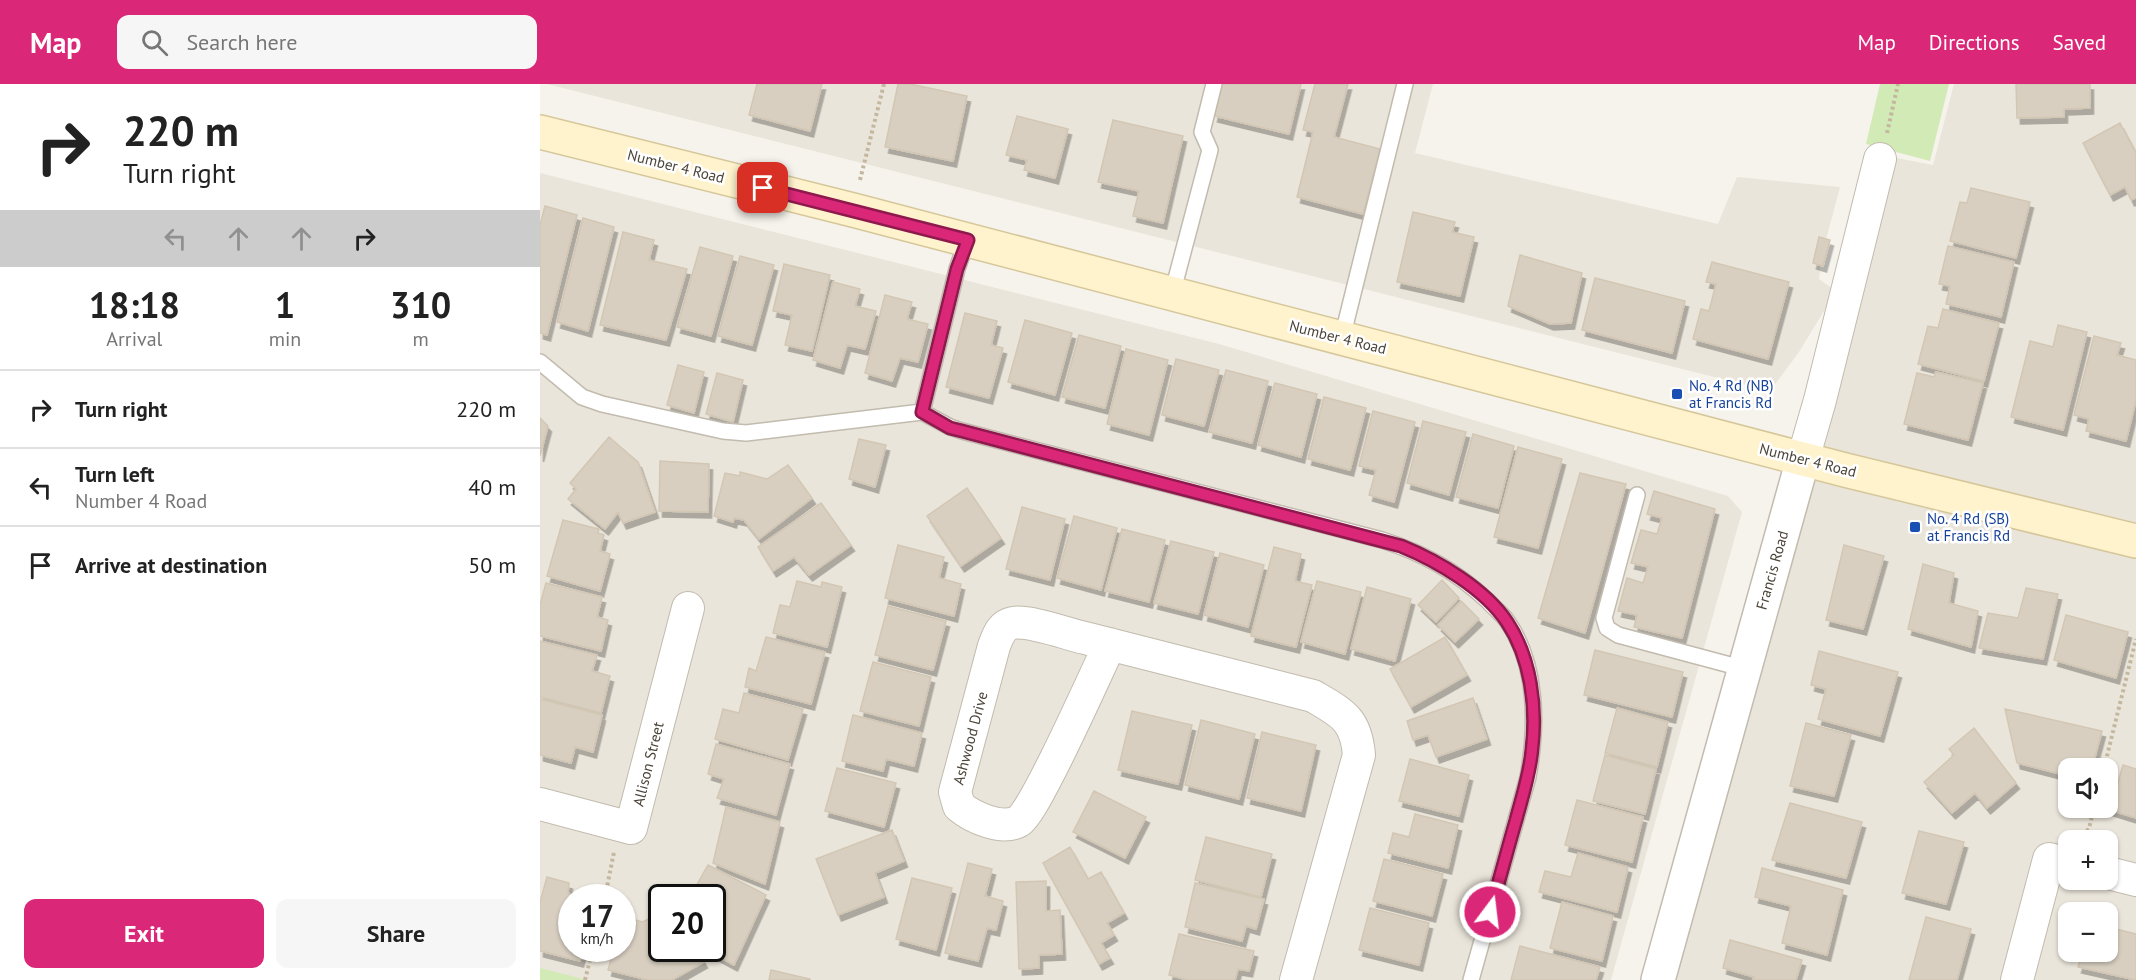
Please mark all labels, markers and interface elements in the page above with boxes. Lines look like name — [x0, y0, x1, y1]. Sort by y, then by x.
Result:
search box — [117, 15, 537, 69]
text: Map — [30, 24, 81, 61]
icon: search — [138, 26, 171, 59]
text: Search here — [186, 28, 297, 56]
text: Map — [1857, 29, 1896, 56]
text: Directions — [1929, 29, 2020, 56]
text: Saved — [2053, 29, 2106, 56]
text: 220 m — [123, 103, 239, 158]
icon: right — [24, 108, 102, 186]
street label: Number 4 Road — [626, 145, 726, 187]
text: Turn right — [123, 156, 236, 190]
pin — [737, 162, 788, 213]
icon: arrive — [746, 171, 779, 204]
icon: left — [159, 222, 192, 255]
icon: ahead — [222, 222, 255, 255]
icon: ahead — [285, 222, 318, 255]
icon: right — [348, 222, 381, 255]
text: 18:18 — [89, 281, 180, 328]
text: 1 — [275, 281, 295, 328]
text: 310 — [390, 281, 451, 328]
street label: Number 4 Road — [1288, 316, 1388, 358]
text: Arrival — [106, 326, 162, 352]
text: min — [269, 326, 301, 352]
text: m — [413, 326, 429, 352]
place label: No. 4 Rd (NB) at Francis Rd — [1689, 376, 1773, 412]
marker: No. 4 Rd (NB) at Francis Rd — [1670, 387, 1684, 401]
icon: right — [24, 393, 57, 426]
text: Turn right — [75, 395, 167, 423]
text: 220 m — [456, 395, 516, 423]
street label: Number 4 Road — [1758, 439, 1858, 481]
text: Turn left — [75, 460, 155, 488]
icon: left — [24, 471, 57, 504]
text: 40 m — [468, 473, 516, 501]
text: Number 4 Road — [75, 488, 207, 514]
place label: No. 4 Rd (SB) at Francis Rd — [1927, 509, 2010, 545]
marker: No. 4 Rd (SB) at Francis Rd — [1908, 520, 1922, 534]
street label: Francis Road — [1752, 528, 1792, 612]
icon: arrive — [24, 549, 57, 582]
text: Arrive at destination — [75, 551, 267, 579]
text: 50 m — [468, 551, 516, 579]
street label: Ashwood Drive — [948, 689, 992, 787]
street label: Allison Street — [628, 720, 668, 808]
map controls — [2058, 758, 2118, 962]
button: sound — [2058, 758, 2118, 818]
button: + — [2058, 830, 2118, 890]
position arrow — [1458, 880, 1522, 944]
speed limit sign: 20 — [648, 884, 726, 962]
text: 17 — [580, 896, 614, 935]
button: Exit — [24, 899, 264, 968]
button: Share — [276, 899, 516, 968]
button: − — [2058, 902, 2118, 962]
text: km/h — [581, 929, 613, 948]

